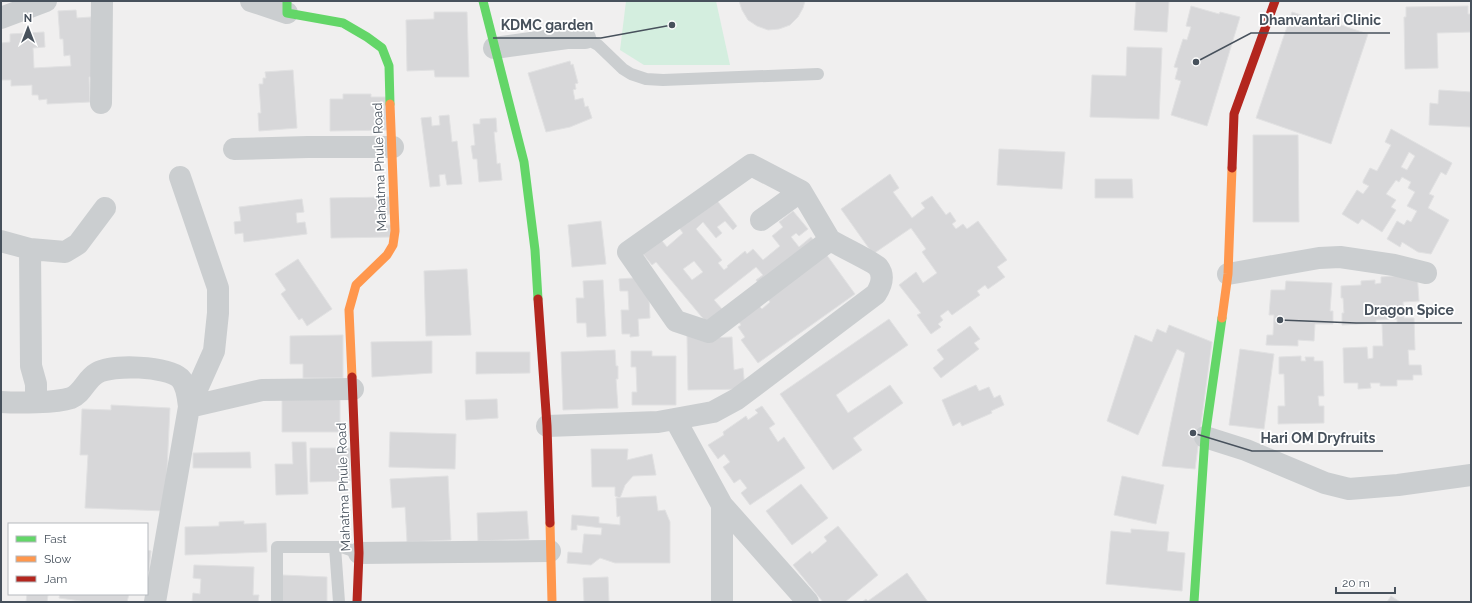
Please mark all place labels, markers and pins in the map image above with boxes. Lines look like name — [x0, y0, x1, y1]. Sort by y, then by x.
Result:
callout: Dhanvantari Clinic — [1251, 7, 1390, 33]
callout: KDMC garden — [493, 12, 601, 38]
callout: Dragon Spice — [1356, 297, 1462, 323]
callout: Hari OM Dryfruits — [1252, 425, 1383, 451]

